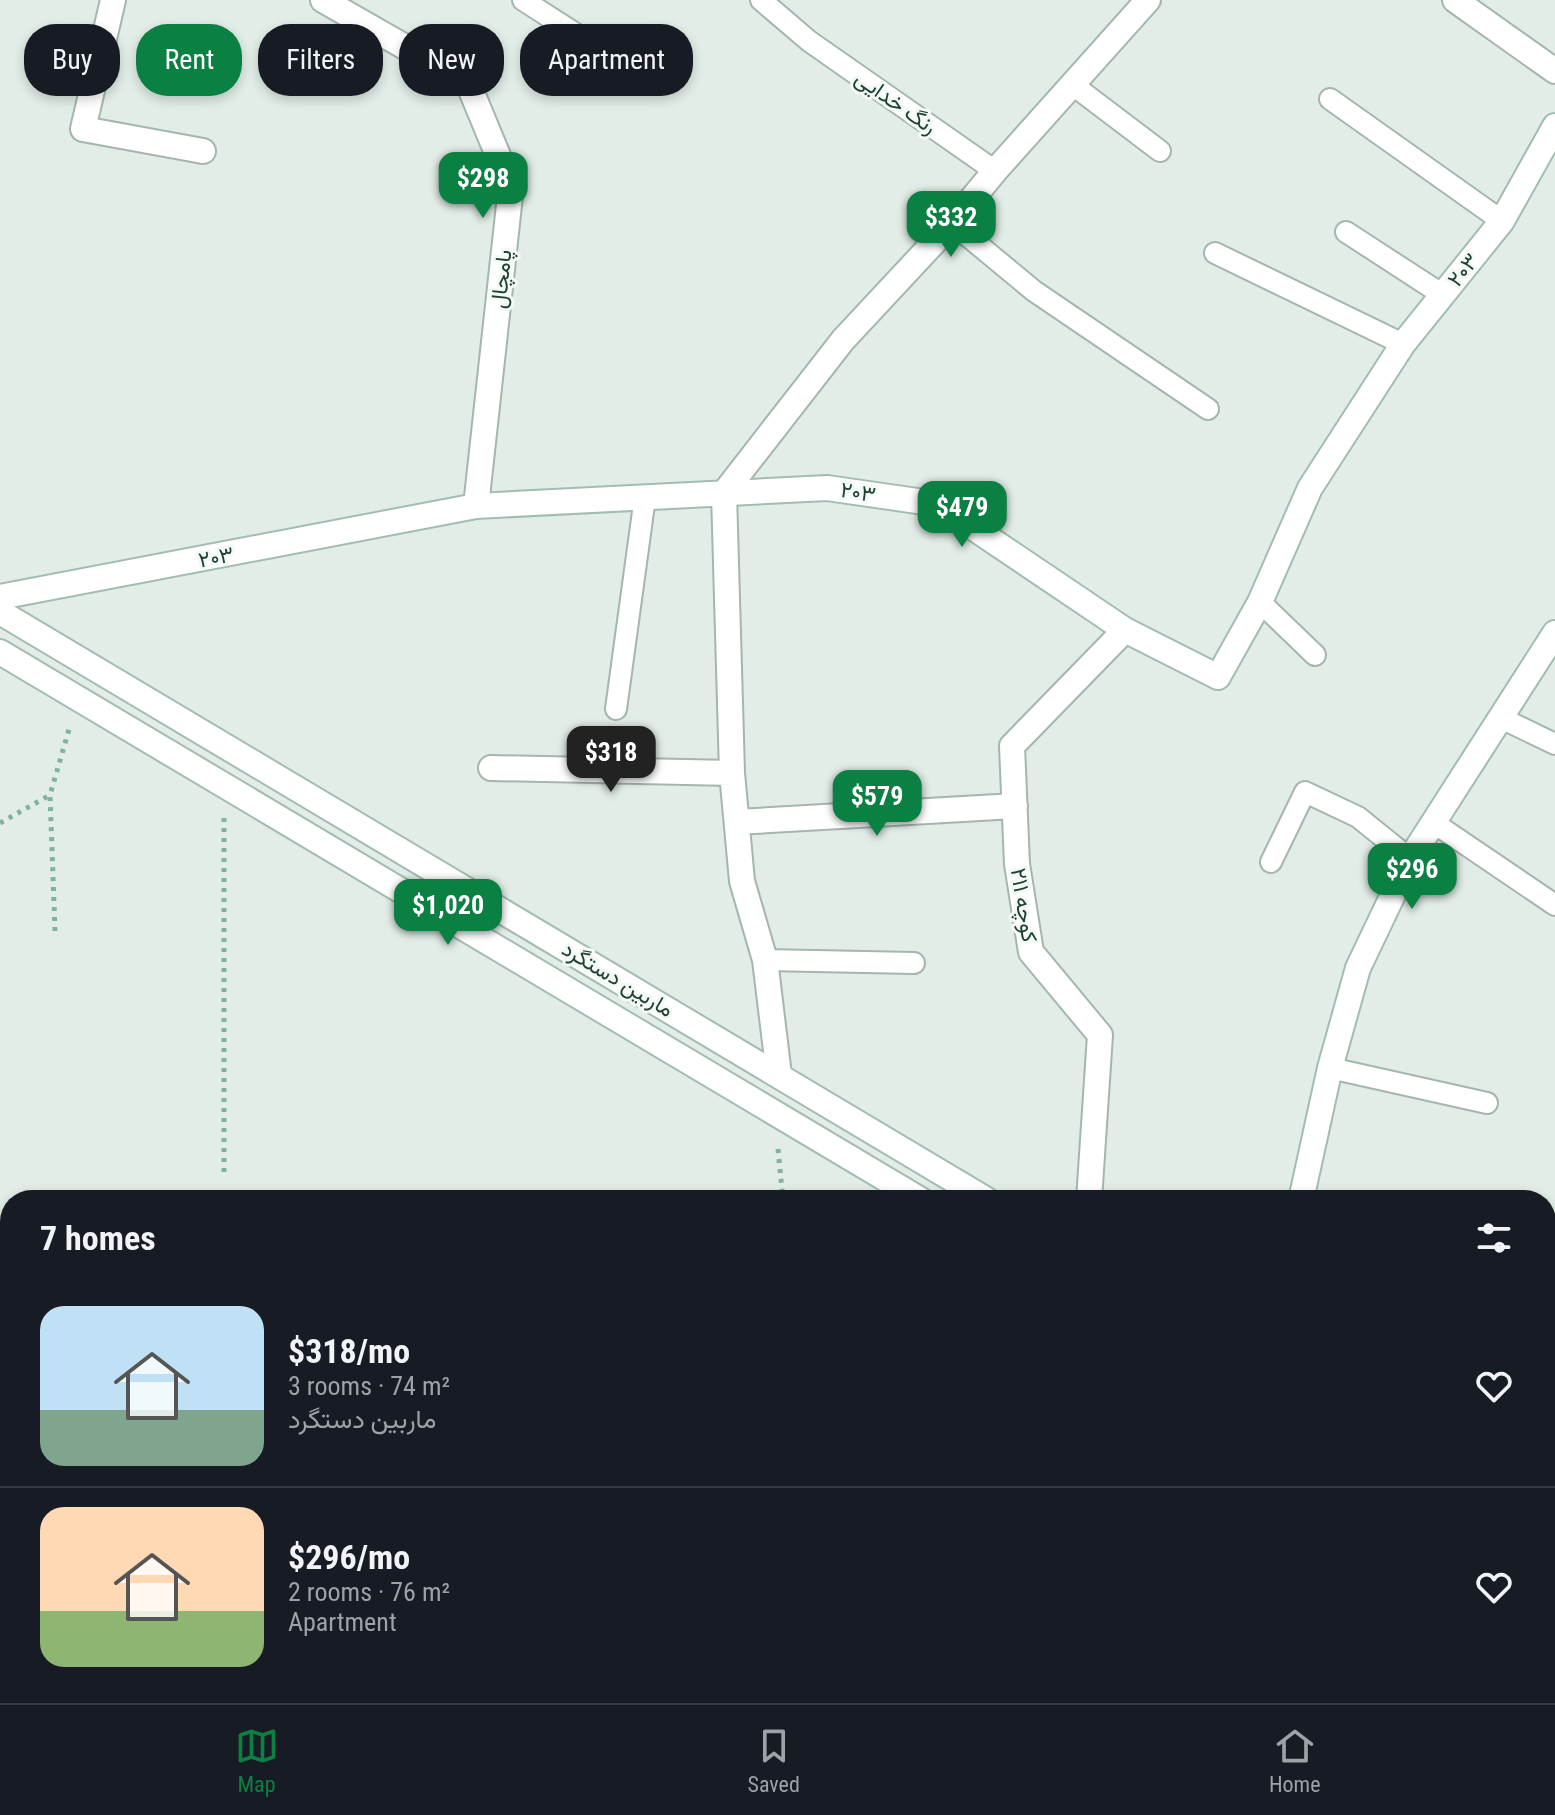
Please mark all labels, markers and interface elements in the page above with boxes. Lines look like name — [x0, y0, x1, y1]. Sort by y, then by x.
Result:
chip: Buy — [24, 24, 120, 96]
chip: Rent — [136, 24, 242, 96]
chip: Filters — [258, 24, 383, 96]
chip: New — [399, 24, 504, 96]
chip: Apartment — [520, 24, 693, 96]
street label: رنگ خدایی — [850, 65, 942, 140]
pin: $298 — [436, 152, 530, 220]
text: $298 — [457, 163, 509, 193]
pin: $332 — [904, 191, 998, 259]
text: $332 — [925, 202, 977, 232]
street label: پامچال — [485, 248, 519, 310]
street label: ۲۰۳ — [1442, 248, 1484, 292]
street label: ۲۰۳ — [839, 477, 877, 507]
pin: $479 — [915, 481, 1009, 549]
text: $479 — [936, 492, 988, 522]
street label: ۲۰۳ — [196, 541, 236, 573]
pin: $318 — [564, 726, 658, 794]
text: $318 — [585, 737, 637, 767]
pin: $579 — [830, 770, 924, 838]
text: $579 — [851, 781, 903, 811]
pin: $296 — [1365, 843, 1459, 911]
text: $296 — [1386, 854, 1438, 884]
street label: کوچه ۲۱۱ — [1004, 866, 1042, 945]
pin: $1,020 — [383, 879, 513, 947]
text: $1,020 — [412, 890, 484, 920]
street label: ماربین دستگرد — [557, 936, 678, 1023]
icon: filters — [1472, 1216, 1516, 1260]
text: 7 homes — [40, 1218, 156, 1258]
text: $318/mo — [288, 1331, 410, 1371]
icon: home — [104, 1338, 200, 1434]
icon: heart — [1472, 1364, 1516, 1408]
text: 3 rooms · 74 m² — [288, 1371, 450, 1401]
text: ماربین دستگرد — [288, 1404, 436, 1434]
text: $296/mo — [288, 1537, 410, 1577]
icon: home — [104, 1539, 200, 1635]
icon: heart — [1472, 1565, 1516, 1609]
text: 2 rooms · 76 m² — [288, 1577, 450, 1607]
text: Apartment — [288, 1607, 397, 1637]
tab: Map — [235, 1724, 279, 1797]
tab: Saved — [748, 1724, 800, 1797]
tab: Home — [1269, 1724, 1320, 1797]

